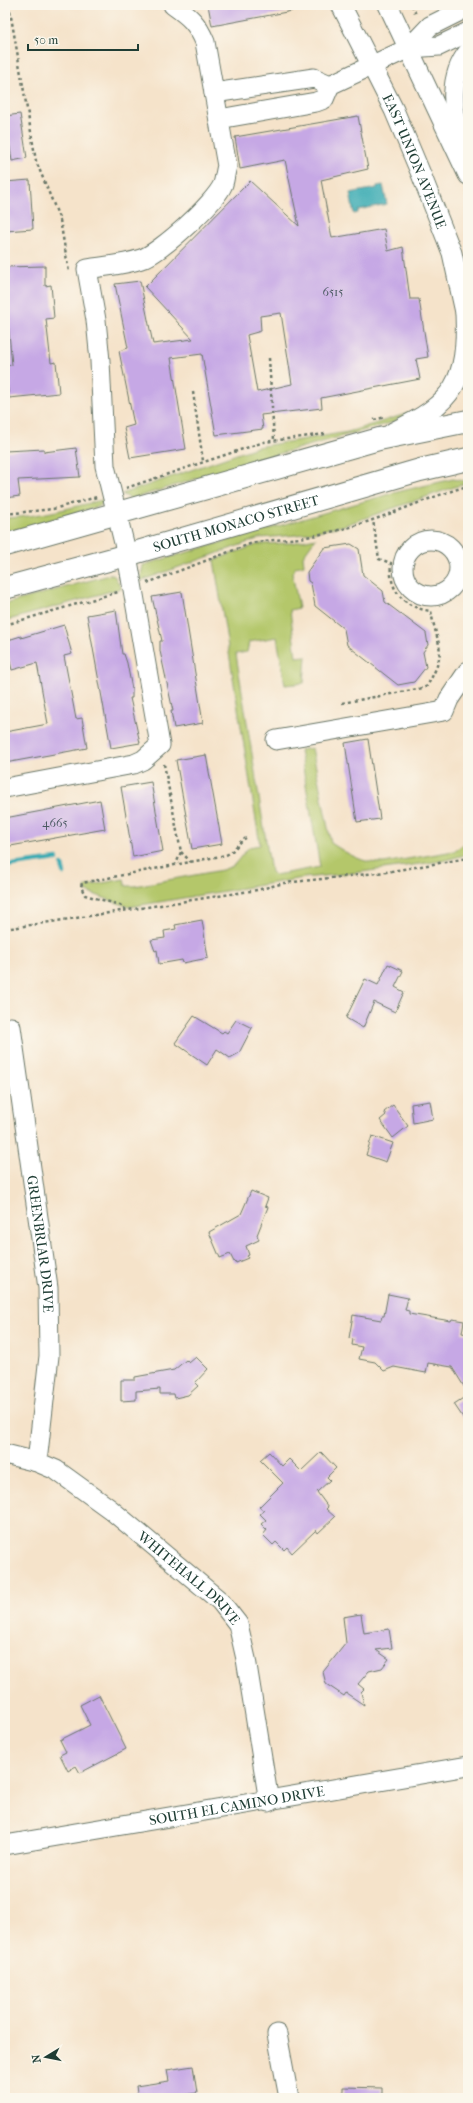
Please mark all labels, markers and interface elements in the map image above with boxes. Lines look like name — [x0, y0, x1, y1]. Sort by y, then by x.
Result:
scale bar — [28, 26, 138, 52]
text: 50 m — [34, 33, 58, 47]
street label: EAST UNION AVENUE — [378, 91, 450, 232]
house number: 6515 — [322, 285, 344, 299]
street label: SOUTH MONACO STREET — [151, 492, 322, 556]
house number: 4665 — [42, 816, 68, 830]
street label: GREENBRIAR DRIVE — [23, 1174, 56, 1313]
street label: WHITEHALL DRIVE — [133, 1527, 244, 1629]
street label: SOUTH EL CAMINO DRIVE — [148, 1783, 326, 1829]
north arrow — [26, 2037, 66, 2077]
text: N — [29, 2053, 44, 2064]

